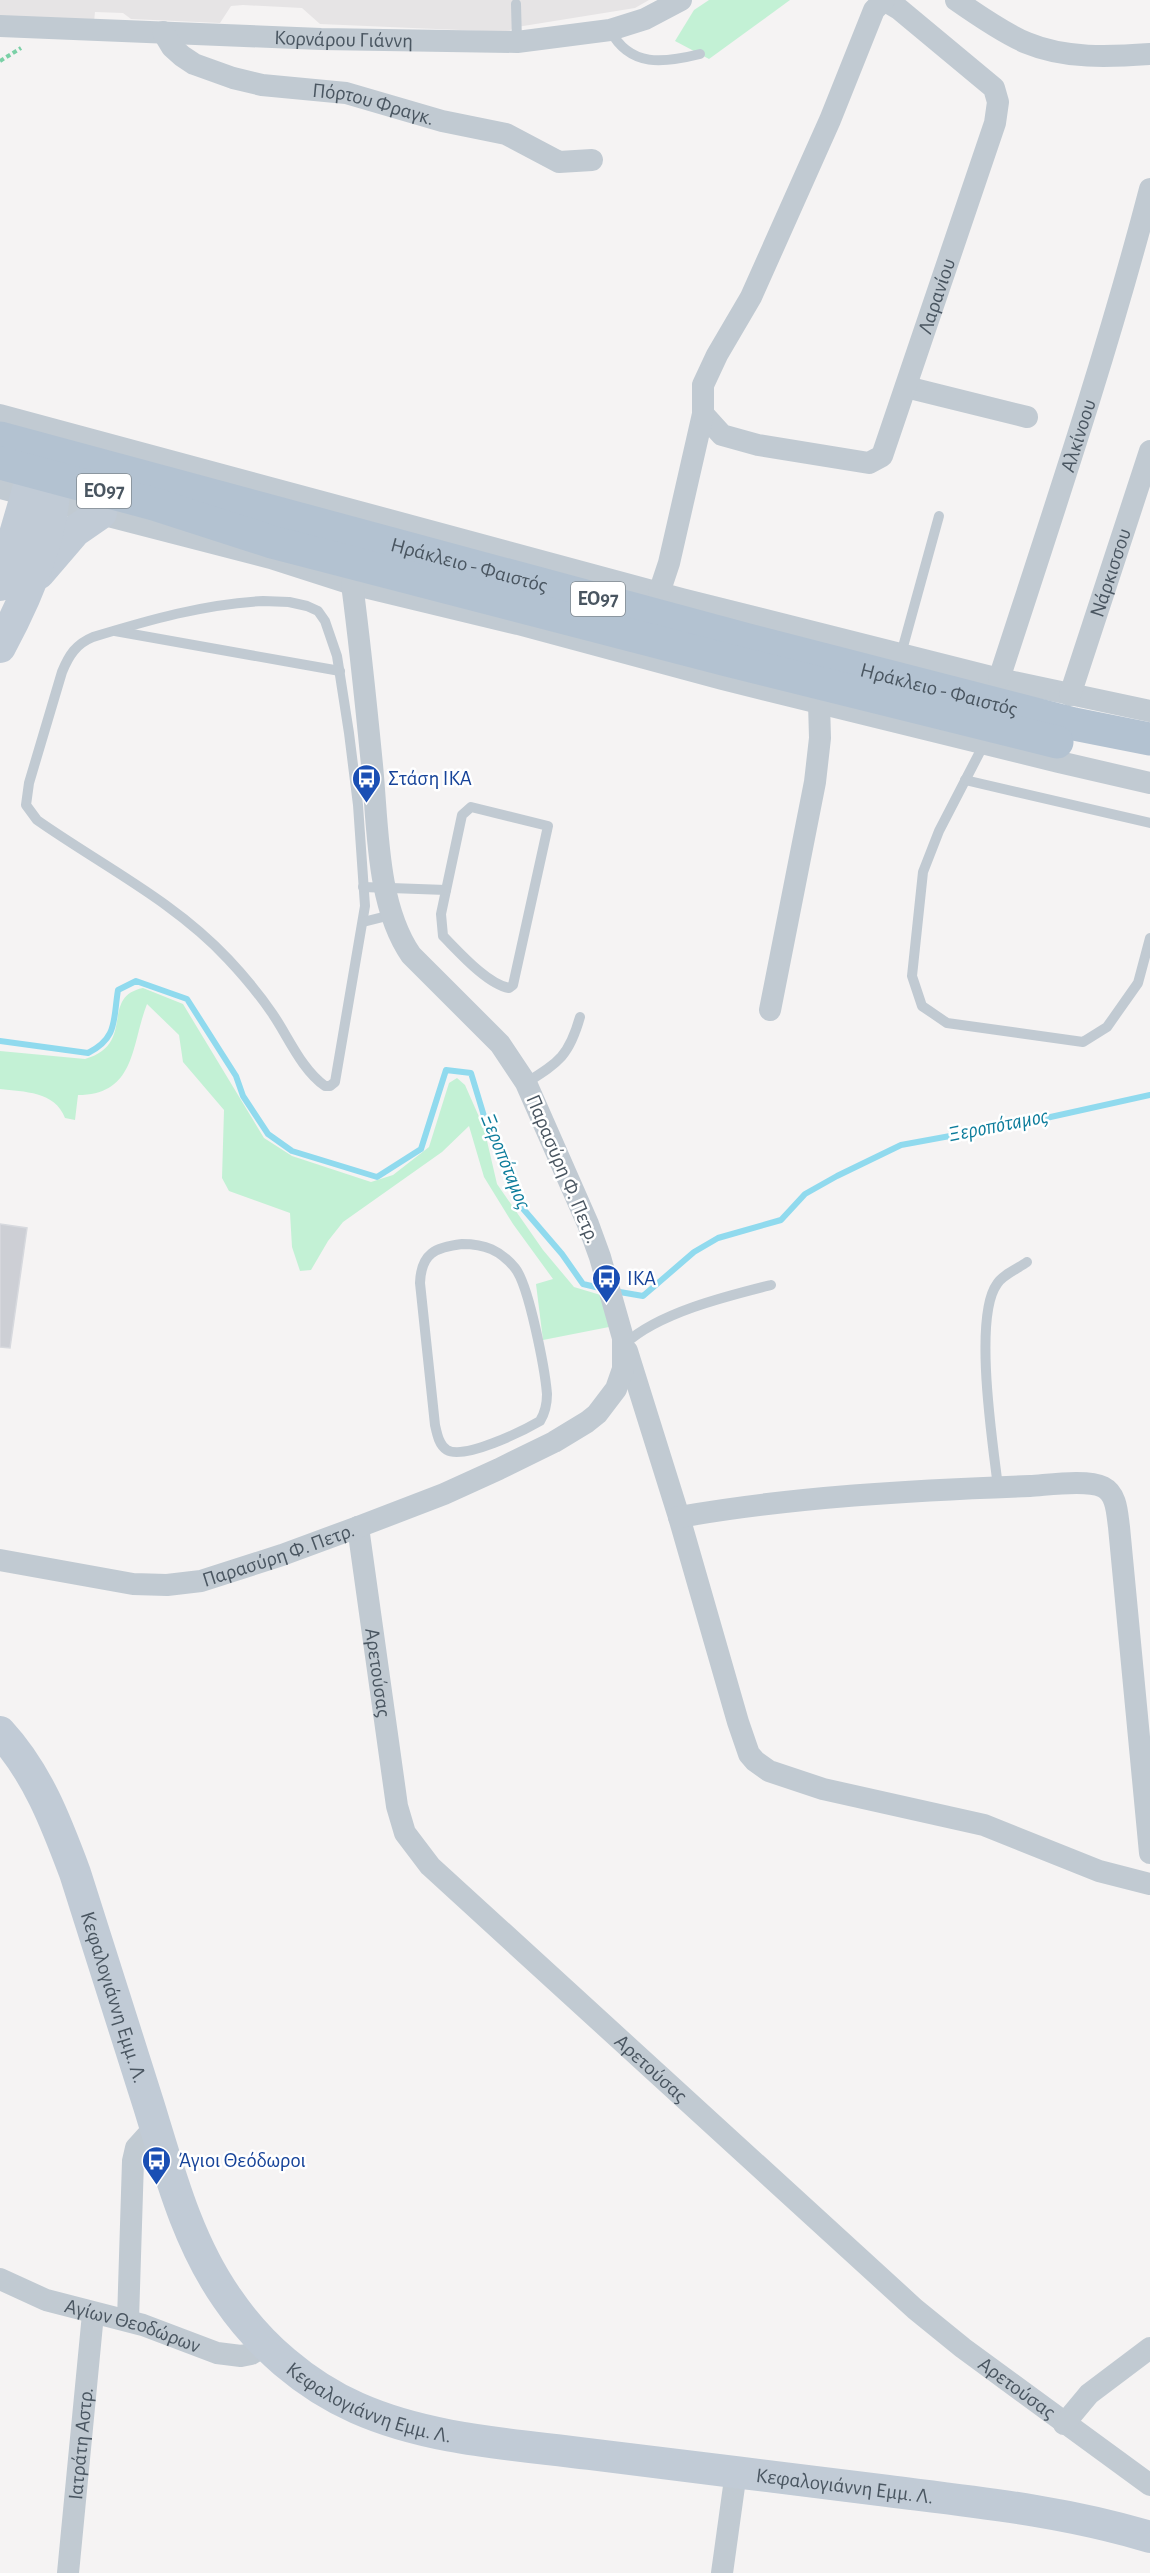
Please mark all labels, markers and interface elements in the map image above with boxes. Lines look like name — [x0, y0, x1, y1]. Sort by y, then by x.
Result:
street label: Κορνάρου Γιάννη — [274, 27, 413, 51]
street label: Πόρτου Φραγκ. — [312, 79, 437, 129]
street label: Λαρανίου — [914, 255, 959, 336]
street label: Αλκίνοου — [1057, 396, 1099, 475]
road number: ΕΟ97 — [77, 474, 131, 508]
street label: Νάρκισσου — [1086, 525, 1135, 619]
street label: Ηράκλειο - Φαιστός — [389, 534, 550, 596]
road number: ΕΟ97 — [571, 582, 625, 616]
street label: Ηράκλειο - Φαιστός — [858, 659, 1020, 720]
bus stop icon: Στάση ΙΚΑ — [351, 762, 383, 804]
place label: Στάση ΙΚΑ — [388, 768, 472, 789]
street label: Παρασύρη Φ. Πετρ. — [522, 1092, 604, 1246]
water label: Ξεροπόταμος — [946, 1104, 1050, 1146]
water label: Ξεροπόταμος — [476, 1110, 535, 1213]
bus stop icon: IKA — [590, 1262, 622, 1304]
place label: IKA — [627, 1268, 656, 1289]
street label: Παρασύρη Φ. Πετρ. — [200, 1519, 357, 1590]
street label: Αρετούσας — [362, 1627, 395, 1719]
street label: Κεφαλογιάννη Εμμ. Λ. — [77, 1909, 151, 2085]
street label: Αρετούσας — [611, 2030, 692, 2106]
bus stop icon: Άγιοι Θεόδωροι — [141, 2144, 173, 2186]
place label: Άγιοι Θεόδωροι — [178, 2150, 306, 2171]
street label: Αγίων Θεοδώρων — [63, 2295, 204, 2356]
street label: Αρετούσας — [975, 2353, 1060, 2423]
street label: Κεφαλογιάννη Εμμ. Λ. — [283, 2358, 453, 2446]
street label: Ιατράτη Αστρ. — [65, 2386, 96, 2501]
street label: Κεφαλογιάννη Εμμ. Λ. — [755, 2464, 935, 2507]

